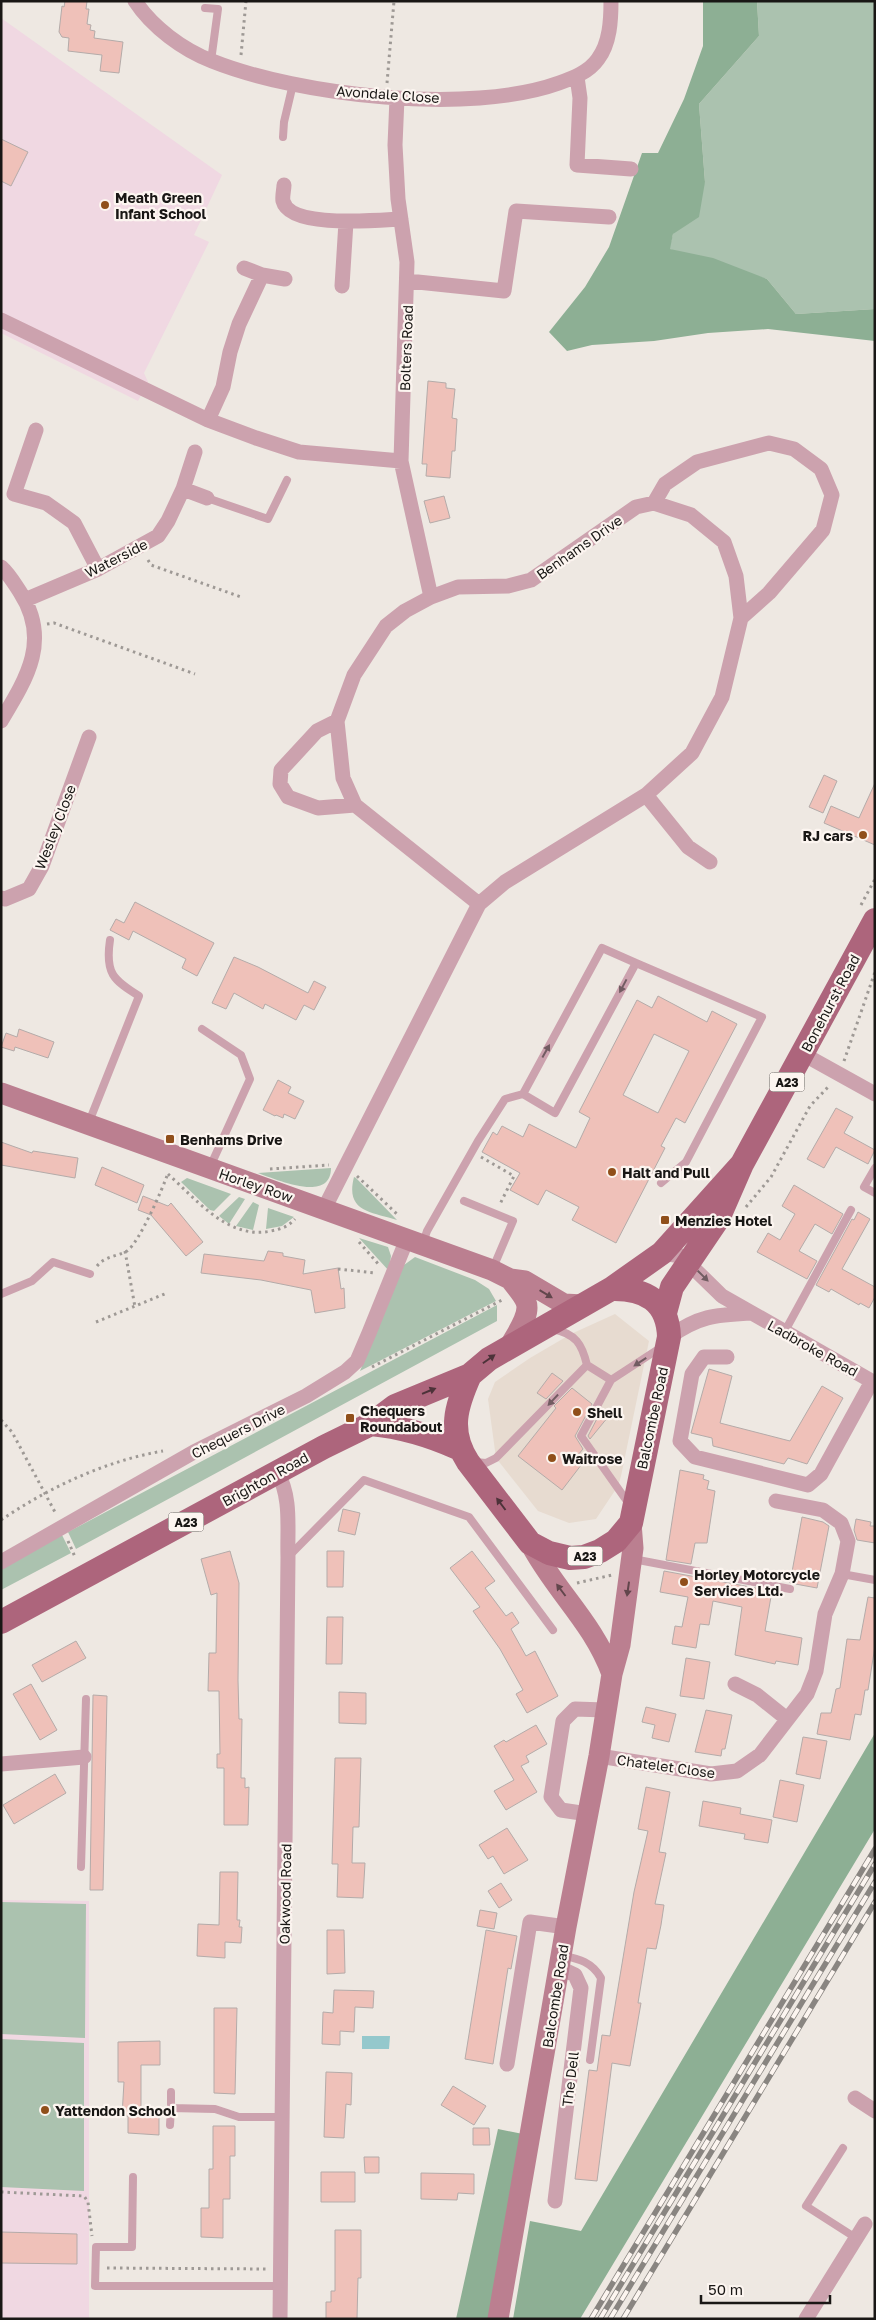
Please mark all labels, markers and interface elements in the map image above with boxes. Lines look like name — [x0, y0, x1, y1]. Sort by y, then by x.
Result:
street label: Avondale Close — [336, 82, 440, 106]
place label: Meath Green Infant School — [115, 189, 206, 222]
marker: Meath Green Infant School — [99, 199, 111, 211]
street label: Bolters Road — [396, 305, 416, 391]
street label: Benhams Drive — [533, 511, 625, 583]
street label: Waterside — [82, 535, 150, 581]
street label: Wesley Close — [31, 782, 79, 872]
place label: RJ cars — [803, 827, 853, 844]
marker: RJ cars — [857, 829, 869, 841]
street label: Bonehurst Road — [797, 951, 863, 1055]
one-way arrow — [619, 979, 627, 993]
one-way arrow — [542, 1044, 551, 1058]
road number: A23 — [770, 1072, 804, 1092]
place label: Benhams Drive — [180, 1131, 282, 1148]
marker: Benhams Drive — [164, 1133, 176, 1145]
street label: Horley Row — [217, 1164, 295, 1206]
place label: Halt and Pull — [622, 1164, 710, 1181]
marker: Halt and Pull — [606, 1166, 618, 1178]
place label: Menzies Hotel — [675, 1212, 773, 1229]
marker: Menzies Hotel — [659, 1214, 671, 1226]
one-way arrow — [696, 1269, 708, 1281]
one-way arrow — [539, 1290, 552, 1299]
street label: Ladbroke Road — [765, 1316, 861, 1380]
one-way arrow — [482, 1354, 496, 1364]
one-way arrow — [633, 1357, 646, 1367]
street label: Balcombe Road — [633, 1365, 671, 1471]
one-way arrow — [421, 1387, 436, 1394]
one-way arrow — [547, 1394, 559, 1406]
street label: Chequers Drive — [188, 1400, 288, 1462]
place label: Chequers Roundabout — [360, 1402, 443, 1435]
place label: Shell — [587, 1404, 623, 1421]
marker: Shell — [571, 1406, 583, 1418]
marker: Chequers Roundabout — [344, 1412, 356, 1424]
street label: Brighton Road — [219, 1448, 311, 1510]
place label: Waitrose — [562, 1450, 623, 1467]
marker: Waitrose — [546, 1452, 558, 1464]
one-way arrow — [495, 1498, 506, 1511]
road number: A23 — [168, 1512, 204, 1531]
road number: A23 — [568, 1546, 602, 1565]
place label: Horley Motorcycle Services Ltd. — [694, 1566, 820, 1599]
marker: Horley Motorcycle Services Ltd. — [678, 1576, 690, 1588]
one-way arrow — [624, 1581, 632, 1597]
one-way arrow — [556, 1584, 566, 1597]
street label: Chatelet Close — [616, 1751, 716, 1781]
street label: Oakwood Road — [276, 1843, 294, 1945]
street label: Balcombe Road — [538, 1943, 572, 2049]
street label: The Dell — [558, 2050, 582, 2108]
place label: Yattendon School — [55, 2102, 176, 2119]
marker: Yattendon School — [39, 2104, 51, 2116]
scale bar — [701, 2272, 830, 2304]
text: 50 m — [708, 2280, 743, 2298]

